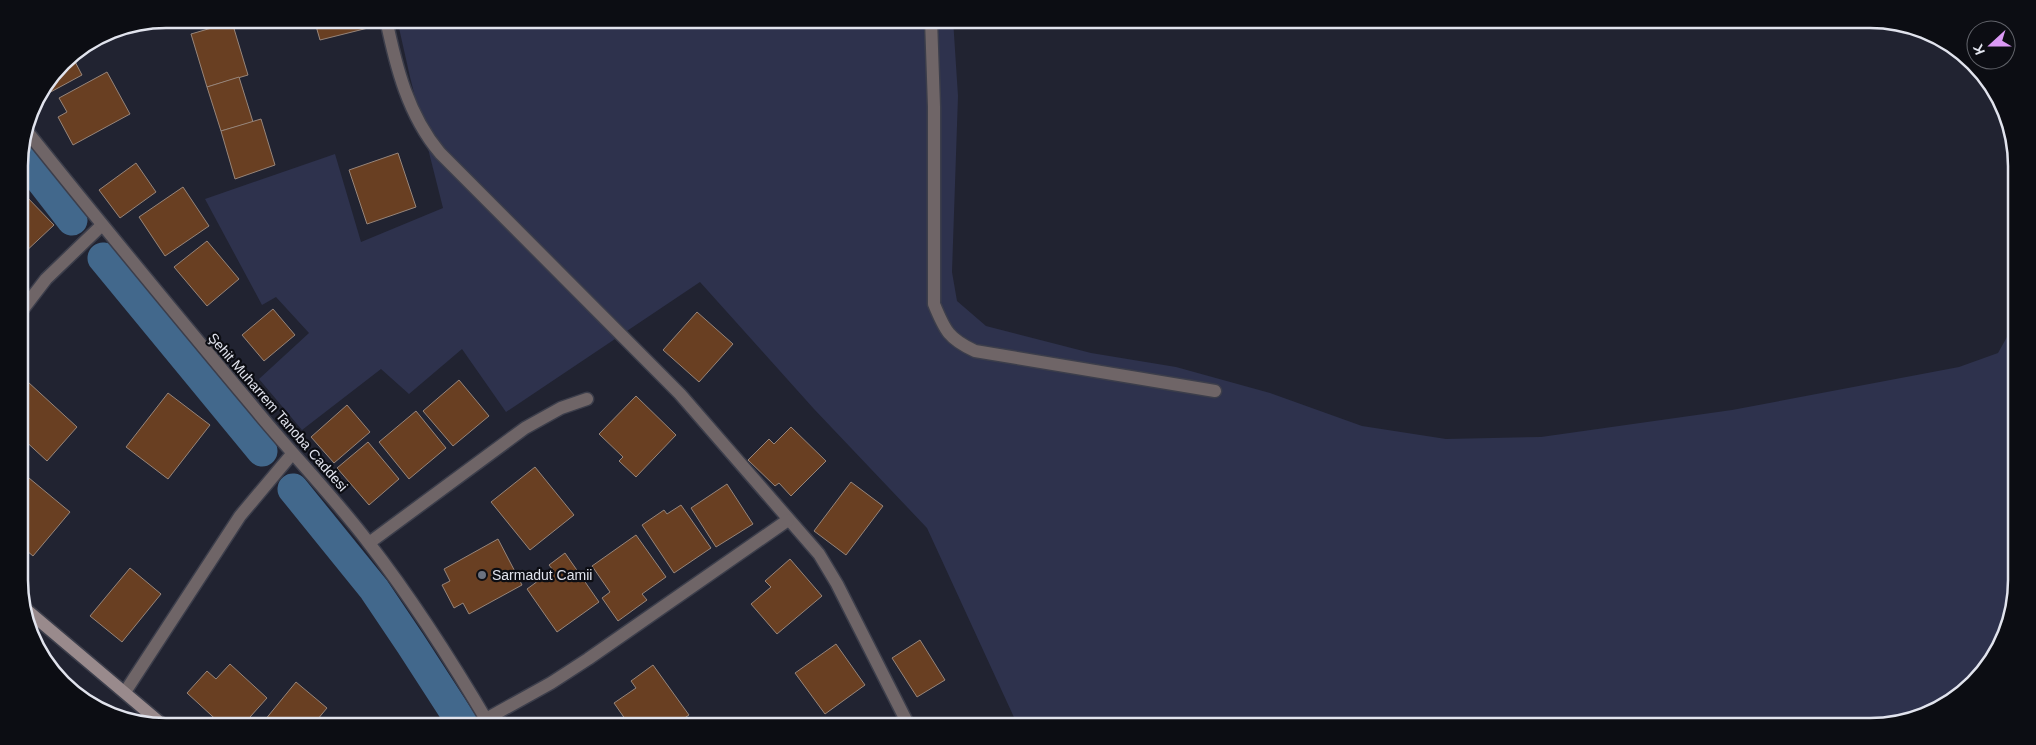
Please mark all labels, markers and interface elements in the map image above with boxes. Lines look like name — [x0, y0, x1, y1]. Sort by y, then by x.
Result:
north arrow — [1966, 20, 2016, 70]
text: K — [1970, 42, 1988, 57]
street label: Şehit Muharrem Tanoba Caddesi — [205, 330, 351, 494]
place label: Sarmadut Camii — [492, 567, 592, 583]
marker: Sarmadut Camii — [476, 569, 488, 581]

